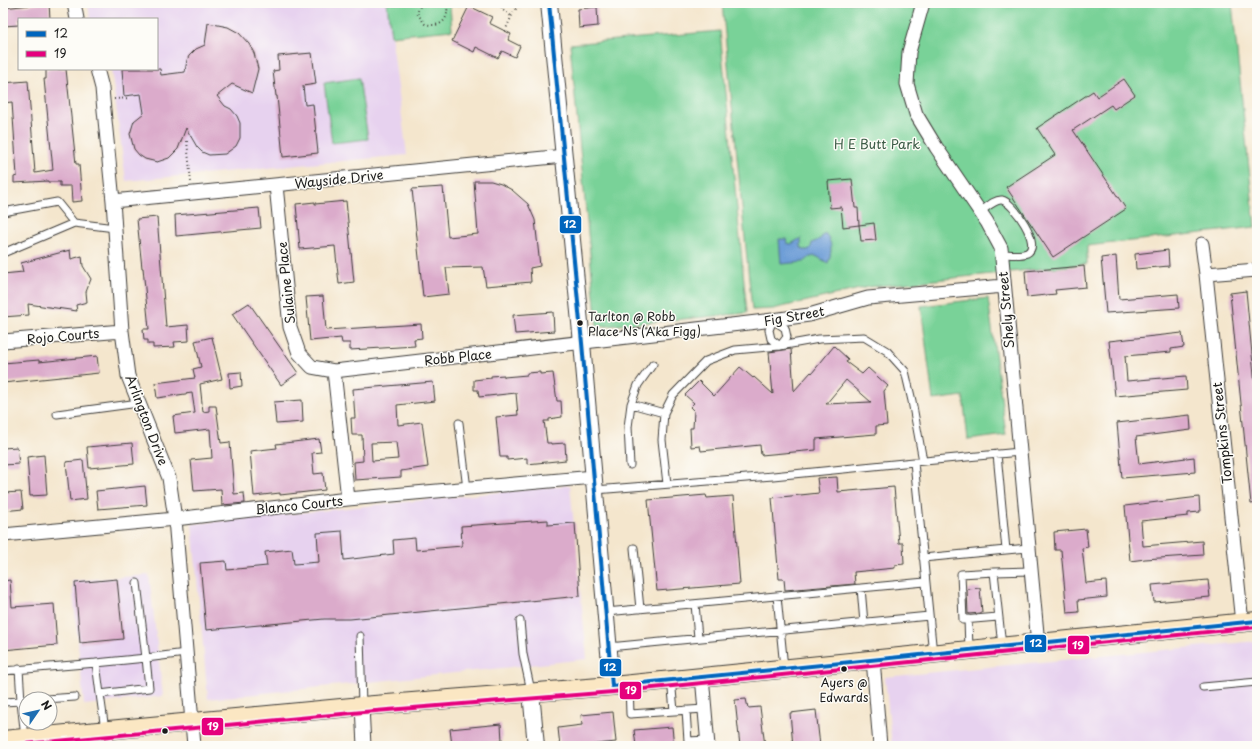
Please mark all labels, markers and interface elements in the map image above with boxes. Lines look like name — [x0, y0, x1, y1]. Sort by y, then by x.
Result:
legend — [18, 18, 158, 70]
text: 12 — [54, 24, 68, 42]
text: 19 — [54, 44, 66, 62]
park label: H E Butt Park — [834, 134, 920, 153]
street label: Wayside Drive — [294, 164, 384, 193]
line badge: 12 — [559, 215, 582, 234]
text: 12 — [564, 215, 577, 232]
street label: Sulaine Place — [272, 241, 299, 325]
street label: Shely Street — [993, 271, 1018, 349]
street label: Fig Street — [762, 301, 826, 330]
place label: Tarlton @ Robb Place Ns (Aka Figg) — [588, 307, 701, 340]
marker: Tarlton @ Robb Place Ns (Aka Figg) — [575, 318, 585, 328]
street label: Rojo Courts — [26, 323, 100, 348]
street label: Robb Place — [423, 344, 493, 369]
street label: Arlington Drive — [121, 372, 173, 468]
street label: Tompkins Street — [1207, 381, 1236, 485]
street label: Blanco Courts — [254, 490, 344, 519]
line badge: 12 — [1024, 634, 1047, 653]
text: 12 — [1030, 634, 1043, 651]
line badge: 19 — [1067, 635, 1090, 655]
text: 19 — [1072, 636, 1084, 653]
line badge: 12 — [599, 658, 622, 677]
text: 12 — [604, 658, 617, 675]
marker: Ayers @ Edwards — [839, 664, 849, 674]
place label: Ayers @ Edwards — [820, 673, 869, 706]
line badge: 19 — [619, 681, 642, 700]
text: 19 — [625, 681, 637, 698]
north arrow — [18, 691, 58, 731]
text: N — [37, 697, 56, 714]
line badge: 19 — [201, 717, 224, 736]
text: 19 — [207, 717, 219, 734]
unlabelled marker — [160, 726, 170, 736]

